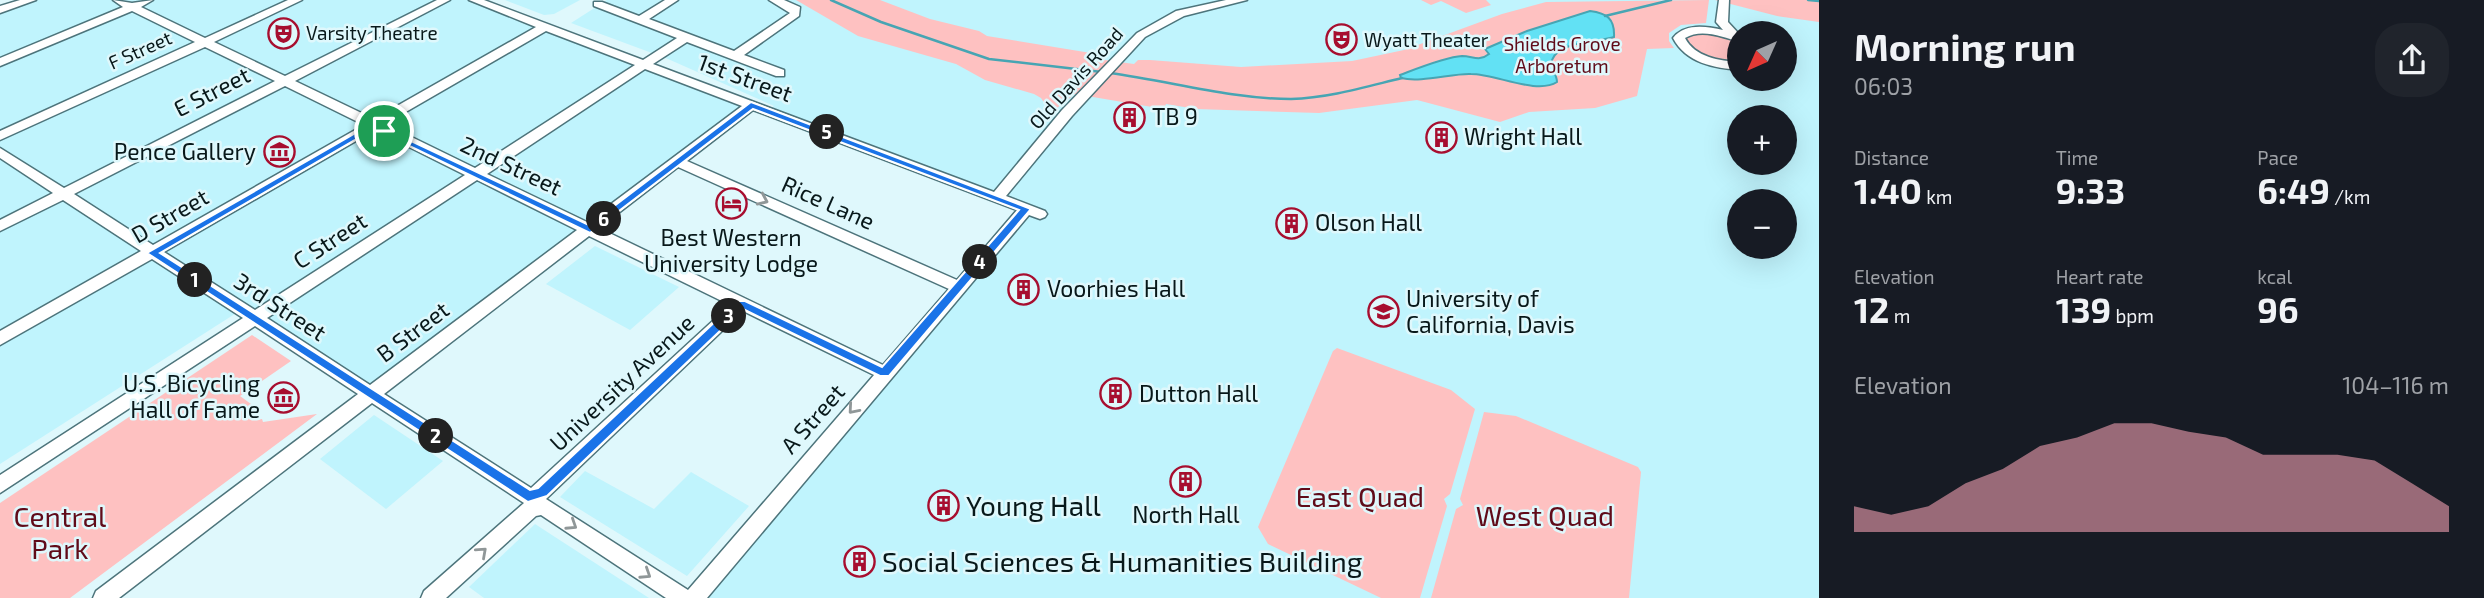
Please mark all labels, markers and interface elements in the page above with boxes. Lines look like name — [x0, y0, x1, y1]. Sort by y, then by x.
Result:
theatre icon: Varsity Theatre — [266, 16, 300, 50]
place label: Varsity Theatre — [306, 21, 438, 44]
north arrow — [1727, 21, 1797, 91]
map controls — [1727, 21, 1797, 259]
street label: Old Davis Road — [1024, 22, 1127, 133]
theatre icon: Wyatt Theater — [1324, 23, 1358, 57]
text: Morning run — [1854, 23, 2075, 69]
button: share — [2375, 23, 2449, 97]
street label: F Street — [105, 25, 175, 74]
place label: Wyatt Theater — [1364, 28, 1489, 51]
park label: Shields Grove Arboretum — [1503, 32, 1621, 77]
street label: 1st Street — [694, 47, 797, 107]
street label: E Street — [169, 60, 255, 122]
text: 06:03 — [1854, 72, 1913, 100]
building icon: TB 9 — [1112, 100, 1146, 134]
pin — [354, 101, 414, 161]
place label: TB 9 — [1152, 102, 1198, 130]
button: + — [1727, 105, 1797, 175]
icon: arrive — [365, 112, 403, 150]
pin: 5 — [810, 114, 844, 150]
text: 5 — [821, 120, 832, 143]
building icon: Wright Hall — [1424, 120, 1458, 154]
place label: Wright Hall — [1464, 122, 1582, 150]
street label: 2nd Street — [456, 129, 567, 201]
museum icon: Pence Gallery — [262, 135, 296, 169]
place label: Pence Gallery — [114, 137, 256, 165]
text: Distance — [1854, 146, 1929, 169]
text: Time — [2056, 146, 2098, 169]
text: Pace — [2257, 146, 2298, 169]
street label: Rice Lane — [778, 169, 879, 235]
text: 1.40 — [1854, 169, 1922, 211]
text: 9:33 — [2056, 169, 2125, 211]
text: 6:49 — [2257, 169, 2330, 211]
street label: D Street — [126, 182, 213, 248]
text: km — [1922, 185, 1952, 208]
text: /km — [2330, 185, 2370, 208]
hotel icon: Best Western University Lodge — [714, 187, 748, 221]
button: − — [1727, 189, 1797, 259]
one-way arrow — [755, 192, 768, 206]
pin: 6 — [586, 202, 622, 236]
street label: C Street — [287, 206, 372, 274]
building icon: Olson Hall — [1275, 206, 1309, 240]
text: 6 — [598, 207, 609, 230]
place label: Olson Hall — [1315, 208, 1422, 236]
place label: Best Western University Lodge — [644, 223, 818, 277]
pin: 4 — [962, 244, 998, 280]
text: 4 — [973, 250, 986, 273]
pin: 1 — [178, 262, 212, 298]
text: Elevation — [1854, 265, 1935, 288]
text: Heart rate — [2056, 265, 2144, 288]
text: kcal — [2257, 265, 2292, 288]
street label: 3rd Street — [229, 266, 332, 346]
text: 1 — [190, 268, 199, 291]
building icon: Voorhies Hall — [1007, 272, 1041, 306]
place label: Voorhies Hall — [1047, 274, 1186, 302]
place label: University of California, Davis — [1406, 284, 1575, 338]
text: 12 — [1854, 288, 1889, 330]
text: 139 — [2056, 288, 2111, 330]
text: 96 — [2257, 288, 2299, 330]
street label: B Street — [371, 295, 454, 367]
school or university icon: University of California, Davis — [1366, 295, 1400, 329]
pin: 3 — [712, 298, 746, 334]
text: 3 — [723, 304, 734, 327]
text: m — [1889, 304, 1910, 327]
text: bpm — [2111, 304, 2154, 327]
street label: University Avenue — [543, 308, 699, 456]
place label: U.S. Bicycling Hall of Fame — [123, 369, 260, 423]
text: Elevation — [1854, 371, 1952, 399]
text: 104–116 m — [2342, 371, 2449, 399]
building icon: Dutton Hall — [1099, 377, 1133, 411]
street label: A Street — [775, 378, 850, 459]
place label: Dutton Hall — [1139, 379, 1258, 407]
museum icon: U.S. Bicycling Hall of Fame — [266, 380, 300, 414]
one-way arrow — [849, 401, 861, 414]
pin: 2 — [418, 418, 453, 453]
text: 2 — [430, 424, 441, 447]
building icon: North Hall — [1169, 464, 1203, 498]
park label: East Quad — [1296, 479, 1424, 513]
place label: Young Hall — [966, 488, 1101, 522]
building icon: Young Hall — [926, 489, 960, 523]
park label: West Quad — [1476, 498, 1614, 532]
park label: Central Park — [14, 499, 107, 565]
place label: North Hall — [1132, 500, 1240, 528]
one-way arrow — [564, 517, 577, 530]
place label: Social Sciences & Humanities Building — [882, 544, 1363, 578]
building icon: Social Sciences & Humanities Building — [842, 545, 876, 579]
one-way arrow — [474, 548, 487, 561]
one-way arrow — [639, 565, 652, 578]

